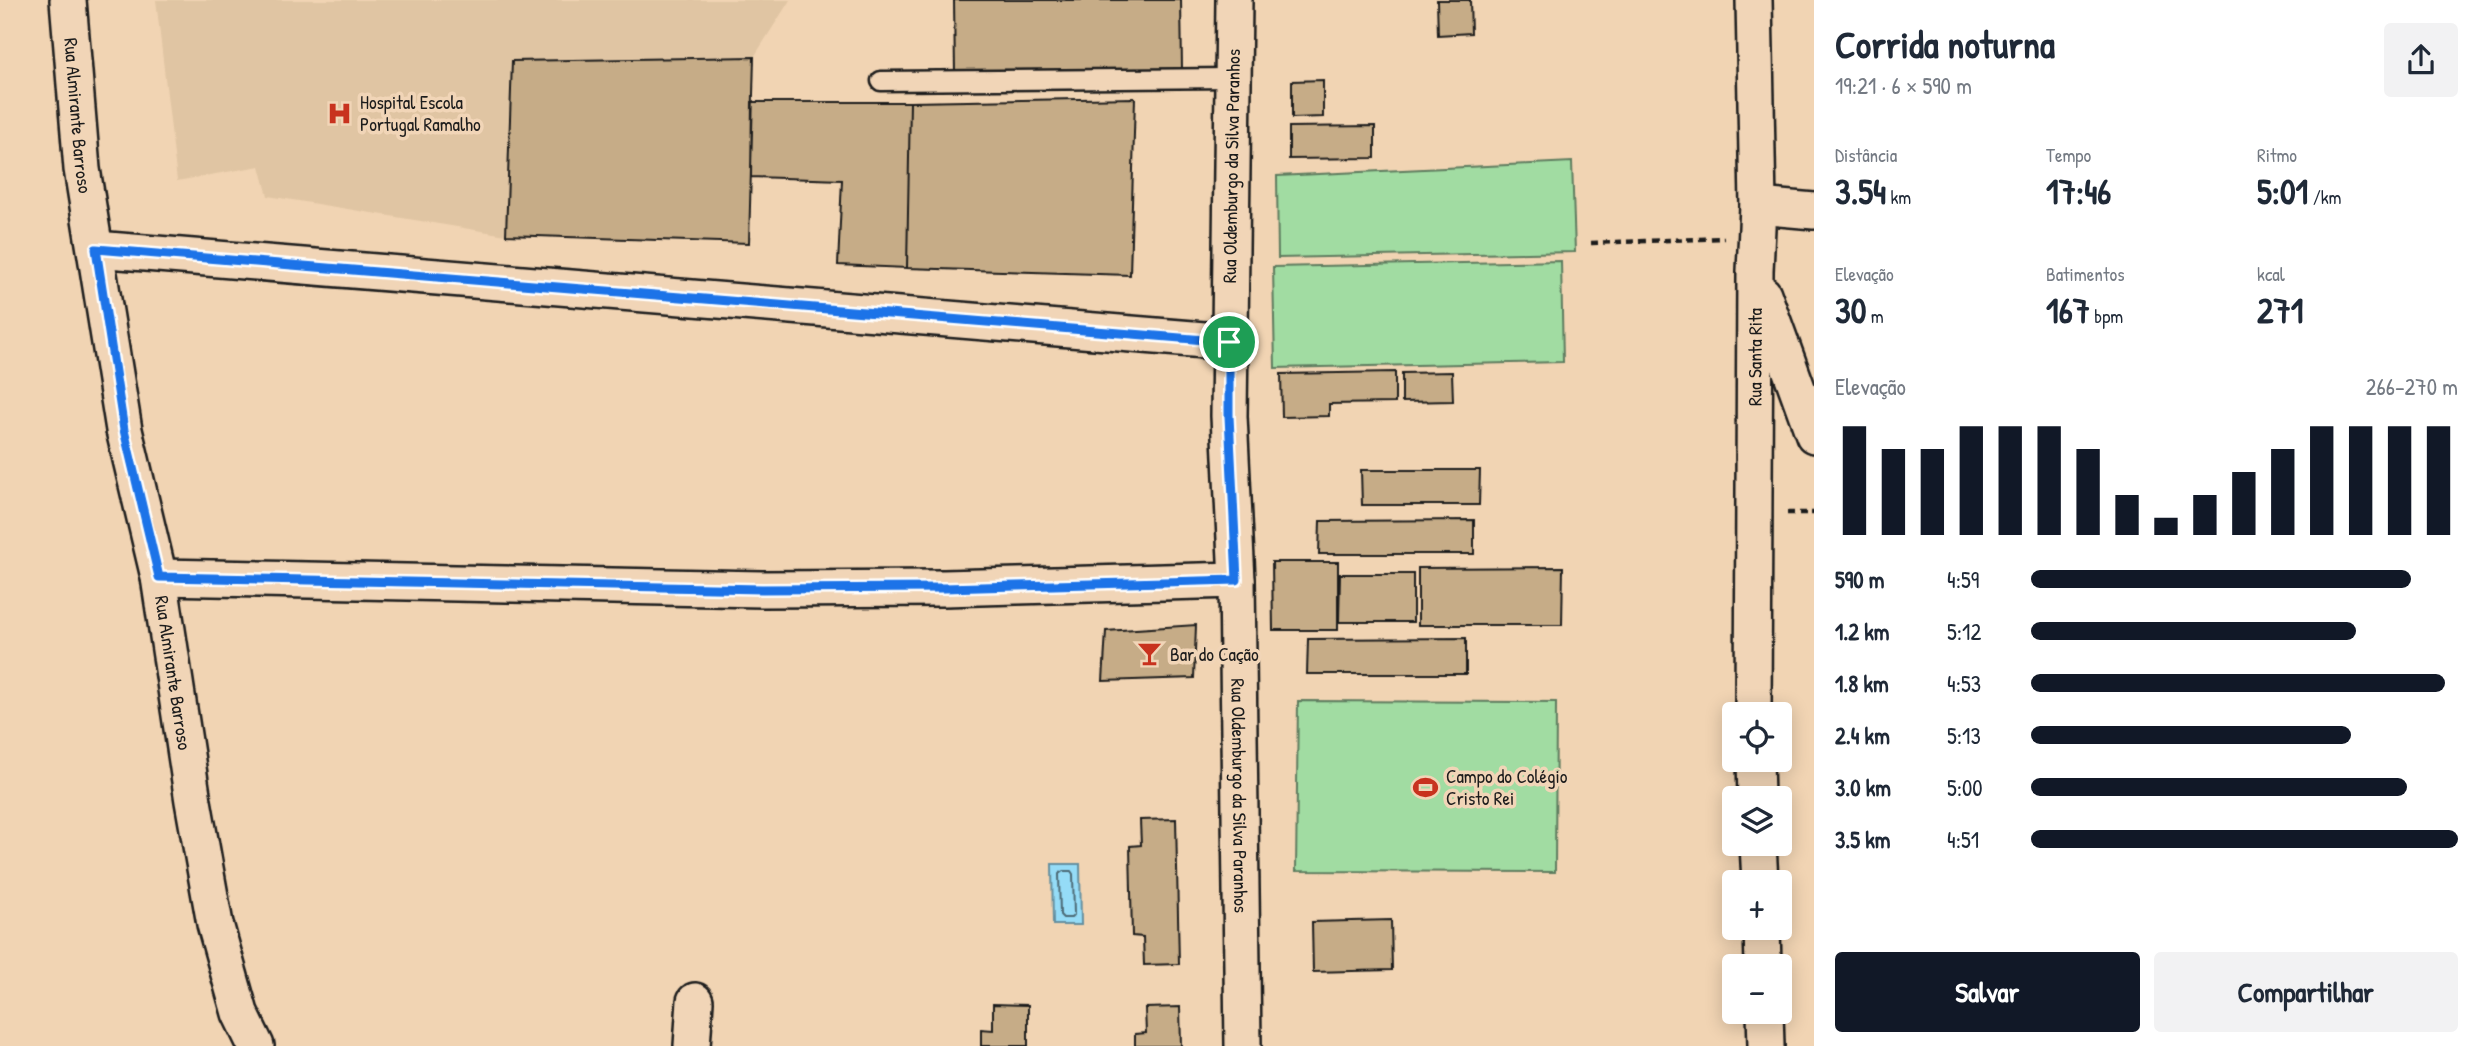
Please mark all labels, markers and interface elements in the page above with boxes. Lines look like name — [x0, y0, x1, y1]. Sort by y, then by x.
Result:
text: Corrida noturna — [1835, 18, 2055, 70]
button: share — [2384, 23, 2458, 97]
street label: Rua Almirante Barroso — [58, 37, 99, 195]
street label: Rua Oldemburgo da Silva Paranhos — [1216, 49, 1246, 283]
text: 19:21 · 6 × 590 m — [1835, 70, 1972, 101]
place label: Hospital Escola Portugal Ramalho — [360, 89, 481, 137]
hospital icon: Hospital Escola Portugal Ramalho — [326, 99, 354, 127]
text: Distância — [1835, 142, 1897, 168]
text: Tempo — [2046, 142, 2091, 168]
text: Ritmo — [2257, 142, 2297, 168]
text: 3.54 — [1835, 168, 1886, 215]
text: 17:46 — [2046, 168, 2111, 215]
text: 5:01 — [2257, 168, 2308, 215]
text: km — [1886, 184, 1911, 210]
text: /km — [2308, 184, 2342, 210]
text: Elevação — [1835, 261, 1894, 287]
text: Batimentos — [2046, 261, 2124, 287]
text: kcal — [2257, 261, 2285, 287]
text: 30 — [1835, 287, 1866, 334]
text: 167 — [2046, 287, 2090, 334]
text: 271 — [2257, 287, 2303, 334]
text: m — [1866, 303, 1884, 329]
text: bpm — [2090, 303, 2123, 329]
street label: Rua Santa Rita — [1741, 307, 1768, 406]
pin — [1199, 312, 1259, 372]
icon: arrive — [1210, 323, 1248, 361]
text: Elevação — [1835, 371, 1906, 402]
text: 266–270 m — [2366, 371, 2458, 402]
text: 590 m — [1835, 564, 1884, 595]
text: 4:59 — [1947, 564, 1979, 595]
street label: Rua Almirante Barroso — [149, 594, 198, 752]
text: 1.2 km — [1835, 616, 1890, 647]
text: 5:12 — [1947, 616, 1981, 647]
bar icon: Bar do Cação — [1136, 640, 1164, 668]
place label: Bar do Cação — [1170, 641, 1259, 667]
text: 1.8 km — [1835, 668, 1889, 699]
text: 4:53 — [1947, 668, 1981, 699]
street label: Rua Oldemburgo da Silva Paranhos — [1225, 678, 1254, 913]
map controls — [1722, 702, 1792, 1024]
button: locate — [1722, 702, 1792, 772]
text: 2.4 km — [1835, 720, 1890, 751]
text: 5:13 — [1947, 720, 1981, 751]
place label: Campo do Colégio Cristo Rei — [1446, 763, 1568, 811]
text: 3.0 km — [1835, 772, 1891, 803]
text: 5:00 — [1947, 772, 1983, 803]
sports icon: Campo do Colégio Cristo Rei — [1412, 773, 1440, 801]
button: layers — [1722, 786, 1792, 856]
text: 3.5 km — [1835, 824, 1890, 855]
text: 4:51 — [1947, 824, 1979, 855]
button: + — [1722, 870, 1792, 940]
button: Salvar — [1835, 952, 2140, 1032]
button: Compartilhar — [2154, 952, 2458, 1032]
button: − — [1722, 954, 1792, 1024]

